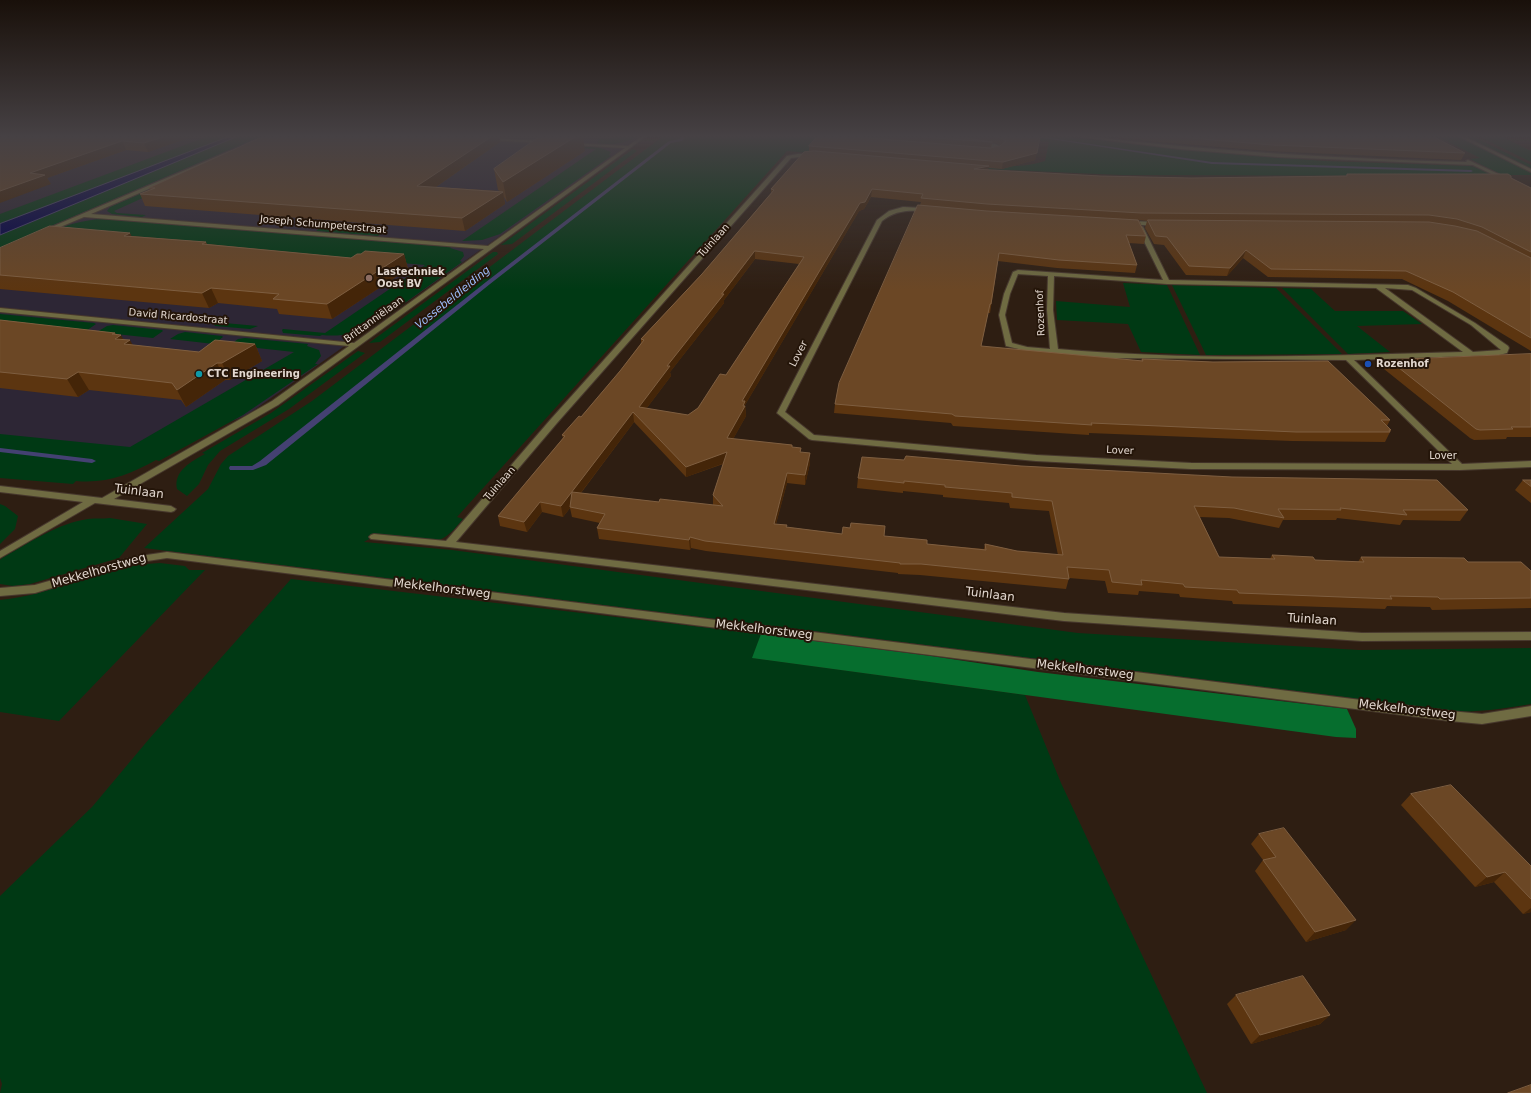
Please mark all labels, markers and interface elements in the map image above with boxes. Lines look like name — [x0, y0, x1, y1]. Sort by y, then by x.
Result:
street label: Joseph Schumpeterstraat — [259, 214, 387, 236]
street label: Tuinlaan — [696, 222, 732, 260]
water label: Vossebeldleiding — [413, 264, 493, 332]
place label: Lastechniek Oost BV — [377, 266, 445, 290]
marker: Lastechniek Oost BV — [364, 273, 374, 283]
street label: Rozenhof — [1034, 290, 1048, 336]
street label: Brittanniëlaan — [342, 294, 406, 346]
street label: David Ricardostraat — [128, 307, 228, 327]
street label: Lover — [787, 339, 811, 369]
place label: Rozenhof — [1376, 358, 1429, 370]
marker: Rozenhof — [1363, 359, 1373, 369]
place label: CTC Engineering — [207, 368, 300, 380]
marker: CTC Engineering — [194, 369, 204, 379]
street label: Lover — [1106, 444, 1134, 458]
street label: Lover — [1429, 450, 1457, 462]
street label: Tuinlaan — [482, 464, 518, 504]
street label: Tuinlaan — [113, 482, 165, 502]
street label: Mekkelhorstweg — [50, 551, 148, 591]
street label: Mekkelhorstweg — [393, 576, 491, 602]
street label: Tuinlaan — [964, 585, 1016, 605]
street label: Tuinlaan — [1287, 611, 1337, 629]
street label: Mekkelhorstweg — [715, 617, 813, 643]
street label: Mekkelhorstweg — [1036, 657, 1134, 683]
street label: Mekkelhorstweg — [1358, 697, 1456, 723]

